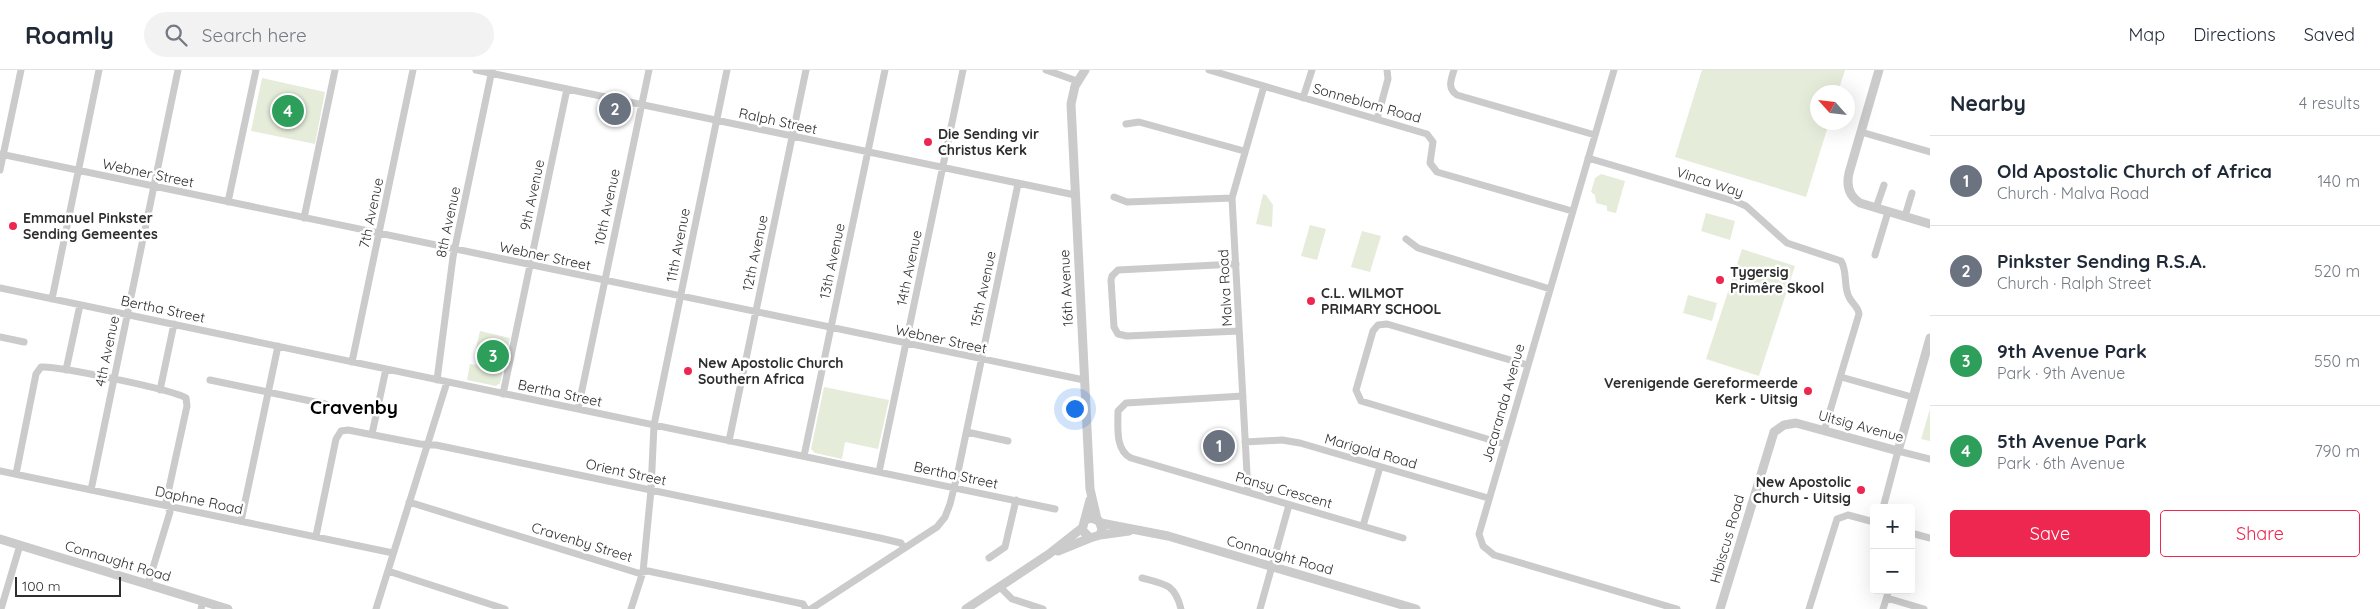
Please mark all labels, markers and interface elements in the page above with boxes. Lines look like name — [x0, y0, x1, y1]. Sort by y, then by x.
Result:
search box — [144, 12, 494, 57]
text: Roamly — [25, 20, 114, 50]
icon: search — [162, 21, 190, 49]
text: Search here — [202, 23, 307, 47]
text: Map — [2128, 23, 2165, 46]
text: Directions — [2193, 23, 2276, 46]
text: Saved — [2304, 23, 2355, 46]
street label: Sonneblom Road — [1311, 79, 1423, 127]
north arrow — [1810, 85, 1855, 130]
pin: 2 — [599, 90, 631, 128]
text: Nearby — [1950, 90, 2026, 116]
pin: 4 — [272, 92, 304, 130]
text: 4 results — [2299, 93, 2360, 113]
street label: Ralph Street — [737, 104, 819, 138]
place label: Die Sending vir Christus Kerk — [938, 125, 1039, 159]
marker: Die Sending vir Christus Kerk — [922, 136, 934, 148]
street label: Webner Street — [101, 155, 196, 192]
street label: 9th Avenue — [516, 158, 548, 232]
text: Old Apostolic Church of Africa — [1997, 159, 2272, 183]
street label: Vinca Way — [1674, 163, 1746, 201]
street label: 10th Avenue — [590, 167, 624, 247]
text: 1 — [1963, 171, 1969, 191]
text: 140 m — [2317, 171, 2360, 191]
street label: 7th Avenue — [355, 176, 387, 250]
text: Church · Malva Road — [1997, 183, 2149, 203]
street label: 8th Avenue — [432, 185, 464, 259]
street label: 11th Avenue — [662, 207, 694, 283]
place label: Emmanuel Pinkster Sending Gemeentes — [23, 209, 158, 243]
street label: 12th Avenue — [738, 213, 772, 293]
marker: Emmanuel Pinkster Sending Gemeentes — [7, 220, 19, 232]
street label: 13th Avenue — [815, 221, 849, 300]
street label: 14th Avenue — [892, 229, 926, 307]
street label: Webner Street — [498, 238, 593, 275]
street label: 15th Avenue — [966, 249, 1000, 329]
street label: 16th Avenue — [1055, 249, 1077, 327]
street label: Malva Road — [1214, 249, 1236, 327]
text: Pinkster Sending R.S.A. — [1997, 249, 2206, 273]
text: 2 — [1961, 261, 1971, 281]
text: 520 m — [2314, 261, 2360, 281]
place label: Tygersig Primêre Skool — [1730, 263, 1824, 297]
text: Church · Ralph Street — [1997, 273, 2152, 293]
marker: Tygersig Primêre Skool — [1714, 274, 1726, 286]
place label: C.L. WILMOT PRIMARY SCHOOL — [1321, 284, 1441, 318]
street label: Bertha Street — [119, 291, 207, 327]
marker: C.L. WILMOT PRIMARY SCHOOL — [1305, 295, 1317, 307]
street label: 4th Avenue — [91, 314, 123, 388]
street label: Webner Street — [894, 321, 989, 358]
pin: 3 — [477, 337, 509, 375]
text: 9th Avenue Park — [1997, 339, 2147, 363]
street label: Jacaranda Avenue — [1477, 341, 1529, 464]
text: 3 — [1962, 351, 1970, 371]
text: 550 m — [2314, 351, 2360, 371]
place label: New Apostolic Church Southern Africa — [698, 354, 844, 388]
text: Park · 9th Avenue — [1997, 363, 2125, 383]
marker: New Apostolic Church Southern Africa — [682, 365, 694, 377]
place label: Verenigende Gereformeerde Kerk - Uitsig — [1604, 374, 1798, 408]
street label: Bertha Street — [516, 375, 604, 411]
marker: Verenigende Gereformeerde Kerk - Uitsig — [1802, 385, 1814, 397]
district label: Cravenby — [310, 395, 398, 419]
your location — [1062, 396, 1088, 422]
street label: Uitsig Avenue — [1816, 406, 1906, 446]
pin: 1 — [1203, 427, 1235, 465]
street label: Marigold Road — [1323, 429, 1419, 473]
text: 5th Avenue Park — [1997, 429, 2147, 453]
text: 4 — [1961, 441, 1971, 461]
text: 790 m — [2314, 441, 2360, 461]
text: Park · 6th Avenue — [1997, 453, 2125, 473]
street label: Orient Street — [584, 455, 668, 489]
street label: Bertha Street — [912, 457, 1000, 493]
street label: Pansy Crescent — [1234, 468, 1335, 512]
place label: New Apostolic Church - Uitsig — [1753, 473, 1851, 507]
street label: Daphne Road — [153, 482, 245, 518]
marker: New Apostolic Church - Uitsig — [1855, 484, 1867, 496]
street label: Hibiscus Road — [1706, 493, 1748, 585]
map controls — [1870, 504, 1915, 594]
button: + — [1870, 504, 1915, 549]
button: Save — [1950, 510, 2150, 557]
button: Share — [2160, 510, 2360, 557]
street label: Cravenby Street — [529, 518, 635, 566]
street label: Connaught Road — [1225, 531, 1335, 579]
street label: Connaught Road — [63, 536, 173, 586]
button: − — [1870, 549, 1915, 594]
scale bar — [15, 574, 121, 597]
text: 100 m — [22, 577, 60, 595]

